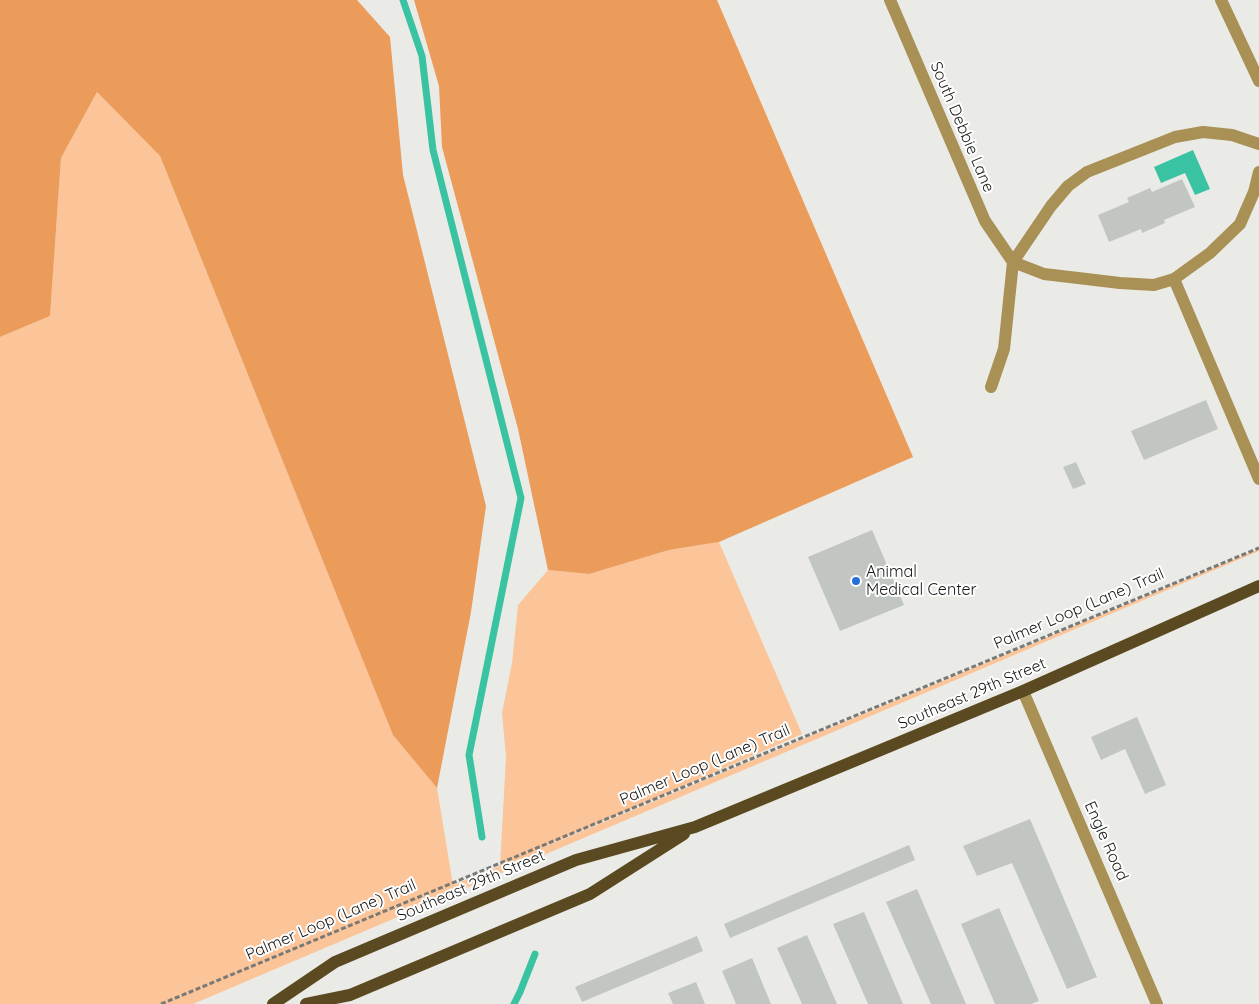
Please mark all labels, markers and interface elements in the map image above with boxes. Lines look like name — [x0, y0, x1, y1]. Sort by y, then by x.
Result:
street label: South Debbie Lane — [926, 59, 998, 195]
place label: Animal Medical Center — [866, 562, 977, 600]
street label: Palmer Loop (Lane) Trail — [991, 564, 1167, 654]
marker: Animal Medical Center — [850, 575, 862, 587]
street label: Southeast 29th Street — [895, 654, 1049, 734]
street label: Palmer Loop (Lane) Trail — [617, 720, 793, 810]
street label: Engle Road — [1080, 798, 1132, 884]
street label: Southeast 29th Street — [394, 846, 548, 926]
street label: Palmer Loop (Lane) Trail — [243, 875, 419, 965]

